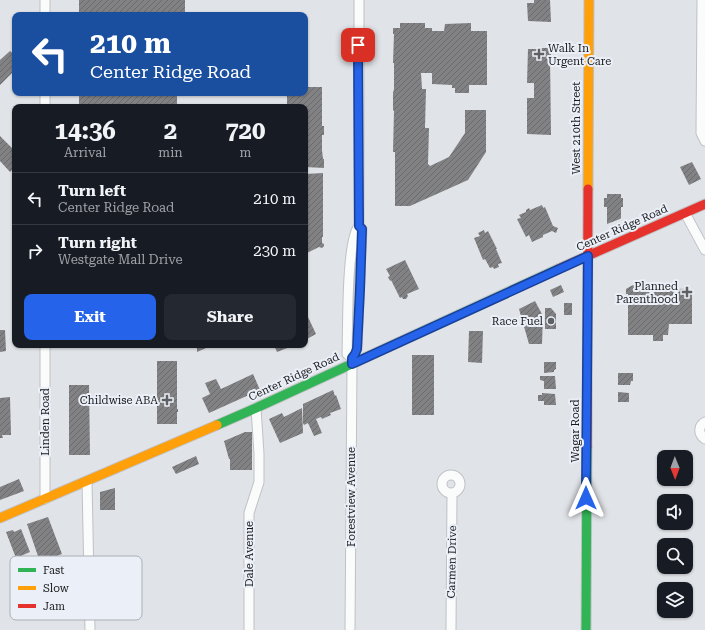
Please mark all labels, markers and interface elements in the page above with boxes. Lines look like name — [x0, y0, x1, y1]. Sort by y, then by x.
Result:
text: 210 m — [90, 27, 171, 60]
icon: left — [24, 28, 76, 80]
pin — [341, 28, 375, 62]
icon: arrive — [347, 34, 369, 56]
place label: Walk In Urgent Care — [548, 42, 611, 68]
marker: Walk In Urgent Care — [533, 48, 545, 60]
text: Center Ridge Road — [90, 61, 251, 82]
street label: West 210th Street — [570, 82, 583, 174]
text: 14:36 — [55, 117, 116, 145]
text: 2 — [164, 117, 177, 145]
text: 720 — [225, 117, 266, 145]
text: Arrival — [64, 145, 106, 160]
text: min — [158, 145, 183, 160]
text: m — [239, 145, 251, 160]
text: Turn left — [58, 182, 126, 200]
icon: left — [24, 188, 46, 210]
text: 210 m — [253, 190, 296, 208]
text: Center Ridge Road — [58, 200, 174, 215]
street label: Center Ridge Road — [574, 202, 670, 254]
text: Turn right — [58, 234, 137, 252]
icon: right — [24, 240, 46, 262]
text: 230 m — [253, 242, 296, 260]
text: Westgate Mall Drive — [58, 252, 183, 267]
place label: Planned Parenthood — [616, 280, 678, 306]
marker: Planned Parenthood — [681, 286, 693, 298]
button: Exit — [24, 294, 156, 340]
button: Share — [164, 294, 296, 340]
place label: Race Fuel — [492, 315, 544, 328]
marker: Race Fuel — [546, 316, 556, 326]
street label: Center Ridge Road — [247, 350, 341, 404]
street label: Linden Road — [39, 388, 52, 456]
place label: Childwise ABA — [80, 394, 158, 407]
marker: Childwise ABA — [161, 394, 173, 406]
street label: Wagar Road — [569, 399, 582, 463]
street label: Forestview Avenue — [345, 447, 358, 547]
north arrow — [657, 450, 693, 486]
map controls — [657, 450, 693, 618]
position arrow — [565, 477, 607, 519]
button: sound — [657, 494, 693, 530]
street label: Dale Avenue — [243, 521, 256, 587]
street label: Carmen Drive — [445, 525, 459, 599]
button: search — [657, 538, 693, 574]
legend — [10, 556, 142, 620]
text: Fast — [43, 564, 64, 577]
text: Slow — [43, 582, 70, 595]
button: layers — [657, 582, 693, 618]
text: Jam — [43, 600, 65, 613]

